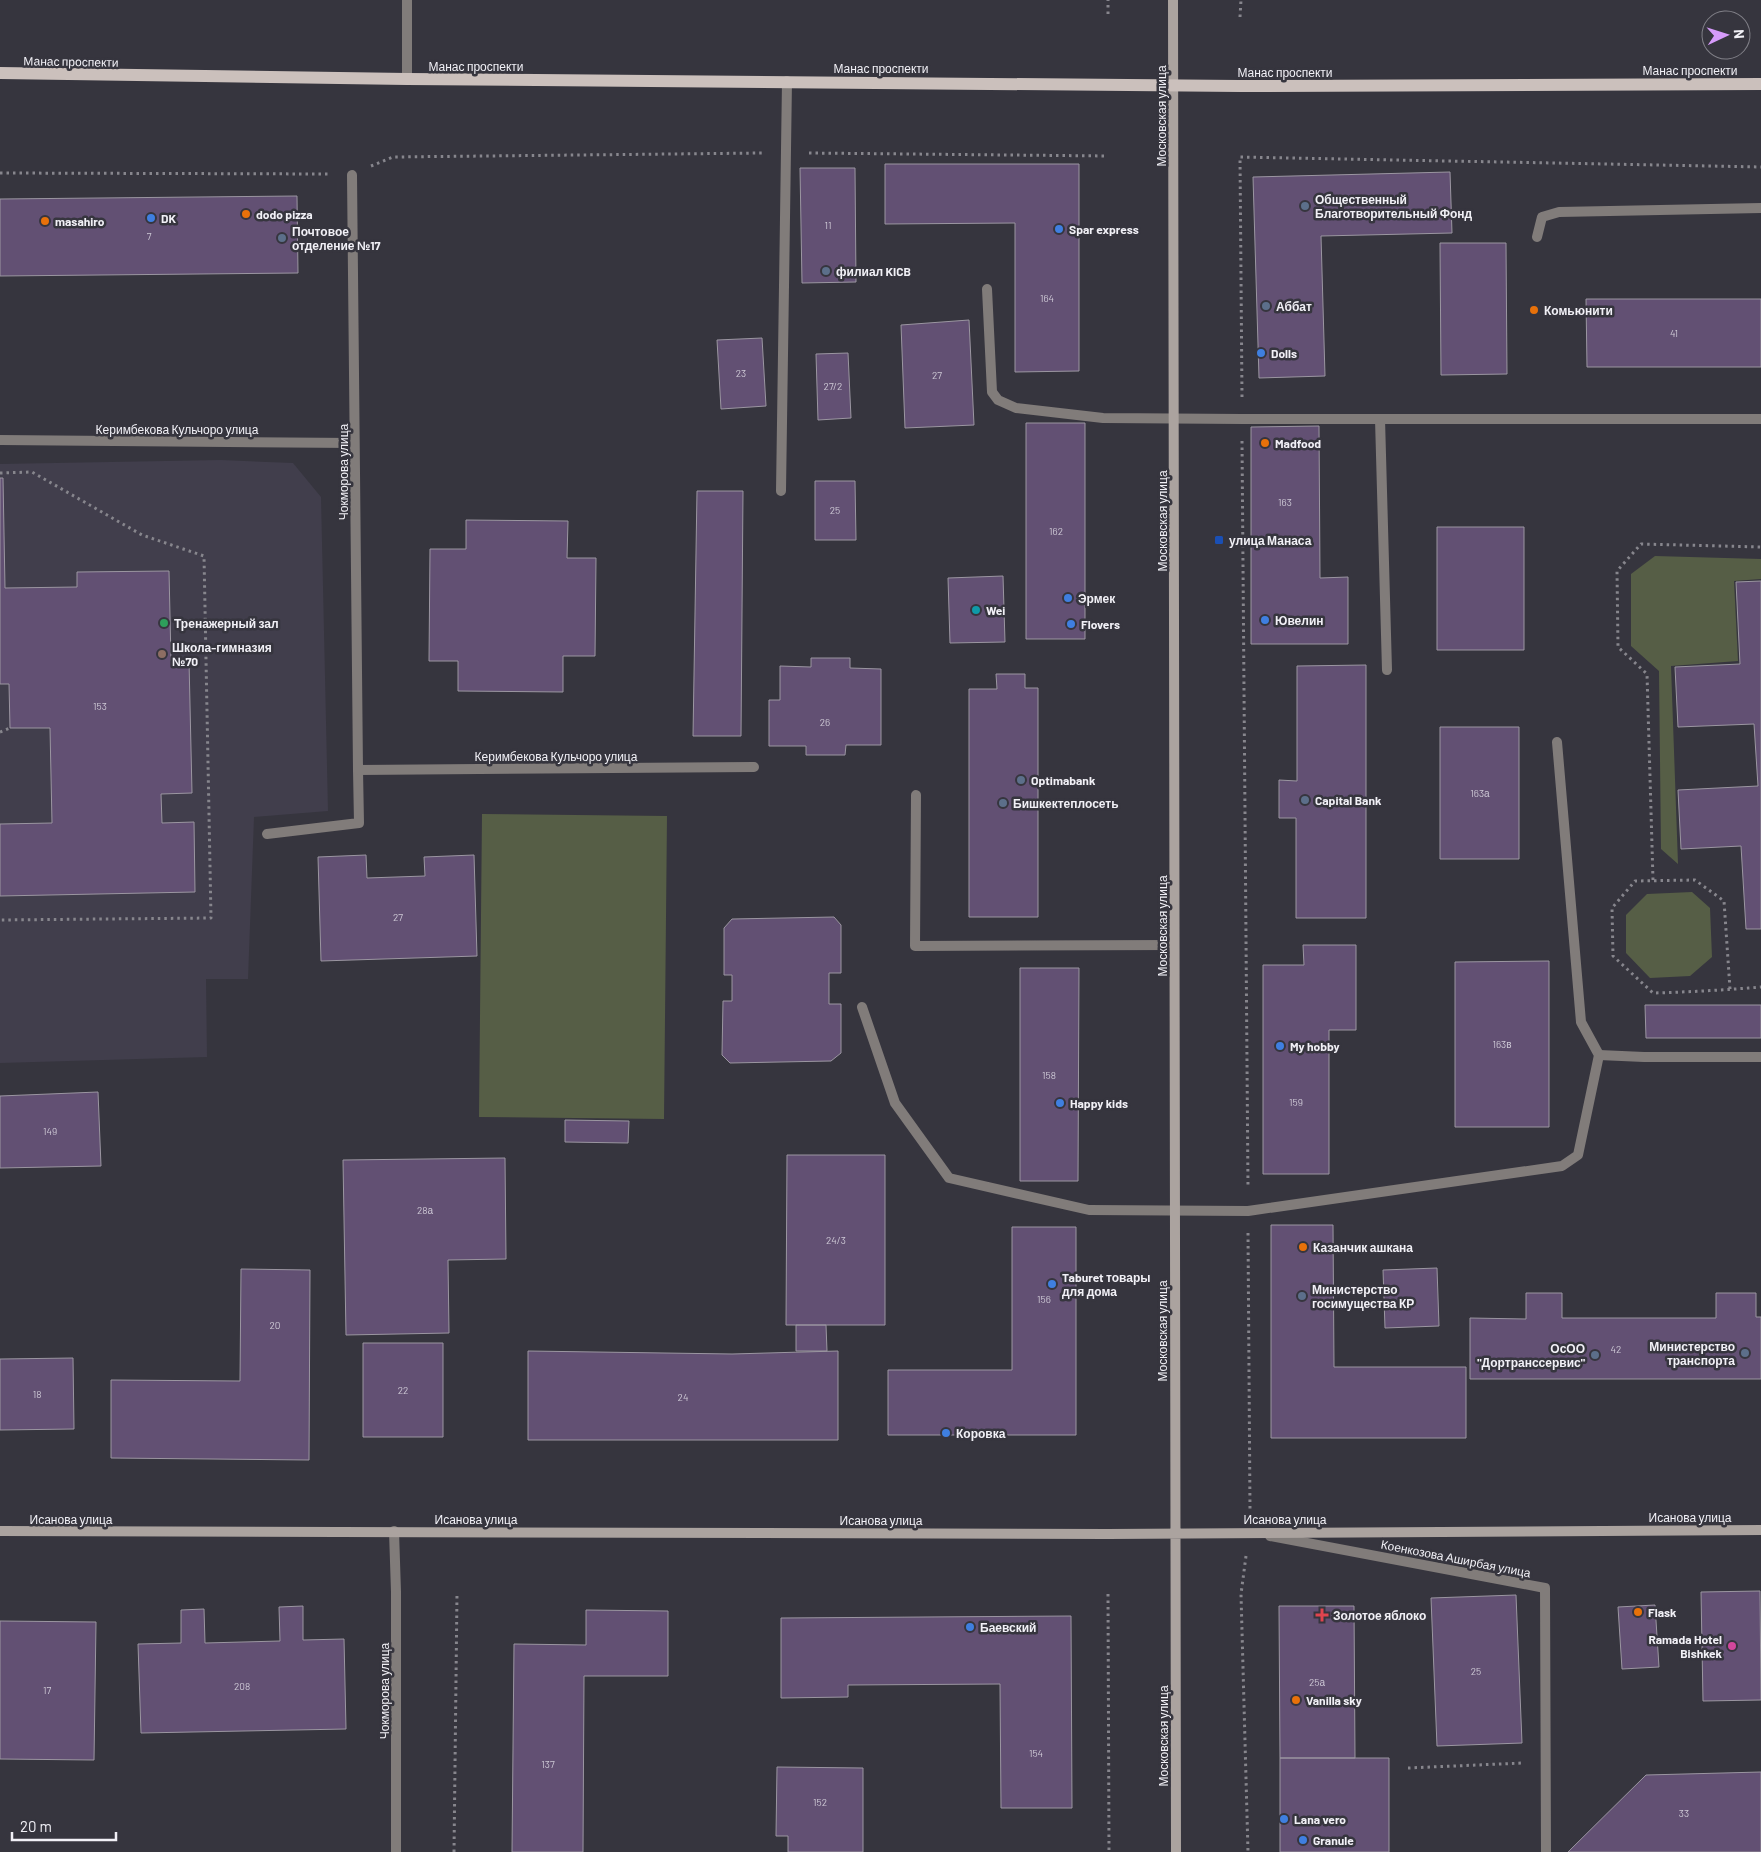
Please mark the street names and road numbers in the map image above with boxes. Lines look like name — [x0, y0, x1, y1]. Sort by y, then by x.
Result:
street label: Манас проспекти — [23, 53, 119, 70]
street label: Манас проспекти — [428, 59, 524, 74]
street label: Манас проспекти — [833, 61, 929, 76]
street label: Манас проспекти — [1642, 63, 1738, 78]
street label: Московская улица — [1154, 65, 1169, 167]
street label: Манас проспекти — [1237, 65, 1333, 80]
street label: Керимбекова Кульчоро улица — [96, 422, 259, 437]
street label: Чокморова улица — [336, 423, 351, 520]
street label: Московская улица — [1155, 470, 1170, 572]
street label: Керимбекова Кульчоро улица — [475, 749, 638, 764]
street label: Московская улица — [1155, 875, 1170, 977]
street label: Московская улица — [1155, 1280, 1170, 1382]
street label: Исанова улица — [1649, 1510, 1732, 1525]
street label: Исанова улица — [30, 1512, 113, 1527]
street label: Исанова улица — [435, 1512, 518, 1527]
street label: Исанова улица — [1244, 1512, 1327, 1527]
street label: Исанова улица — [840, 1513, 923, 1528]
street label: Коенкозова Аширбая улица — [1380, 1537, 1532, 1580]
street label: Чокморова улица — [377, 1642, 392, 1739]
street label: Московская улица — [1156, 1685, 1171, 1787]

